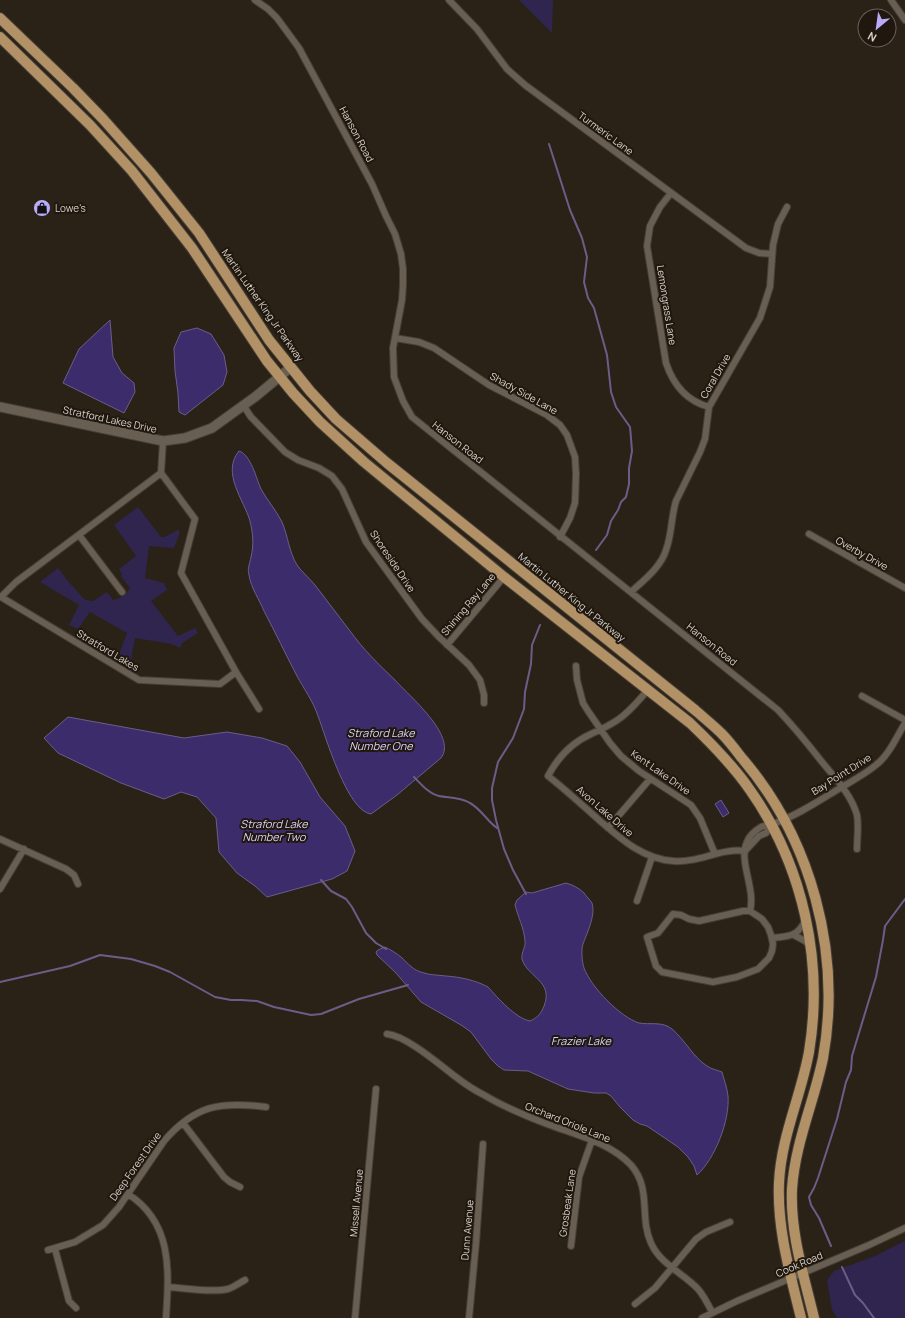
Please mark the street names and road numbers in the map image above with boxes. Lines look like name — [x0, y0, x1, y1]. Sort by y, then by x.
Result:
street label: Hanson Road — [336, 104, 378, 164]
street label: Turmeric Lane — [576, 108, 637, 158]
street label: Martin Luther King Jr Parkway — [219, 246, 308, 365]
street label: Lemongrass Lane — [654, 264, 680, 346]
street label: Coral Drive — [697, 351, 734, 401]
street label: Shady Side Lane — [488, 369, 561, 418]
street label: Stratford Lakes Drive — [62, 402, 158, 436]
street label: Hanson Road — [430, 418, 486, 466]
street label: Shoreside Drive — [367, 527, 419, 595]
street label: Overby Drive — [833, 533, 891, 573]
street label: Martin Luther King Jr Parkway — [515, 549, 629, 645]
street label: Shining Ray Lane — [438, 570, 498, 638]
street label: Hanson Road — [684, 619, 740, 669]
street label: Stratford Lakes — [74, 626, 142, 674]
street label: Kent Lake Drive — [628, 746, 694, 798]
street label: Bay Point Drive — [808, 750, 874, 798]
street label: Avon Lake Drive — [573, 782, 637, 840]
street label: Orchard Oriole Lane — [523, 1098, 613, 1146]
street label: Deep Forest Drive — [106, 1129, 164, 1203]
street label: Missell Avenue — [346, 1168, 366, 1237]
street label: Grosbeak Lane — [555, 1168, 579, 1238]
street label: Dunn Avenue — [457, 1199, 477, 1261]
street label: Cook Road — [773, 1248, 825, 1280]

